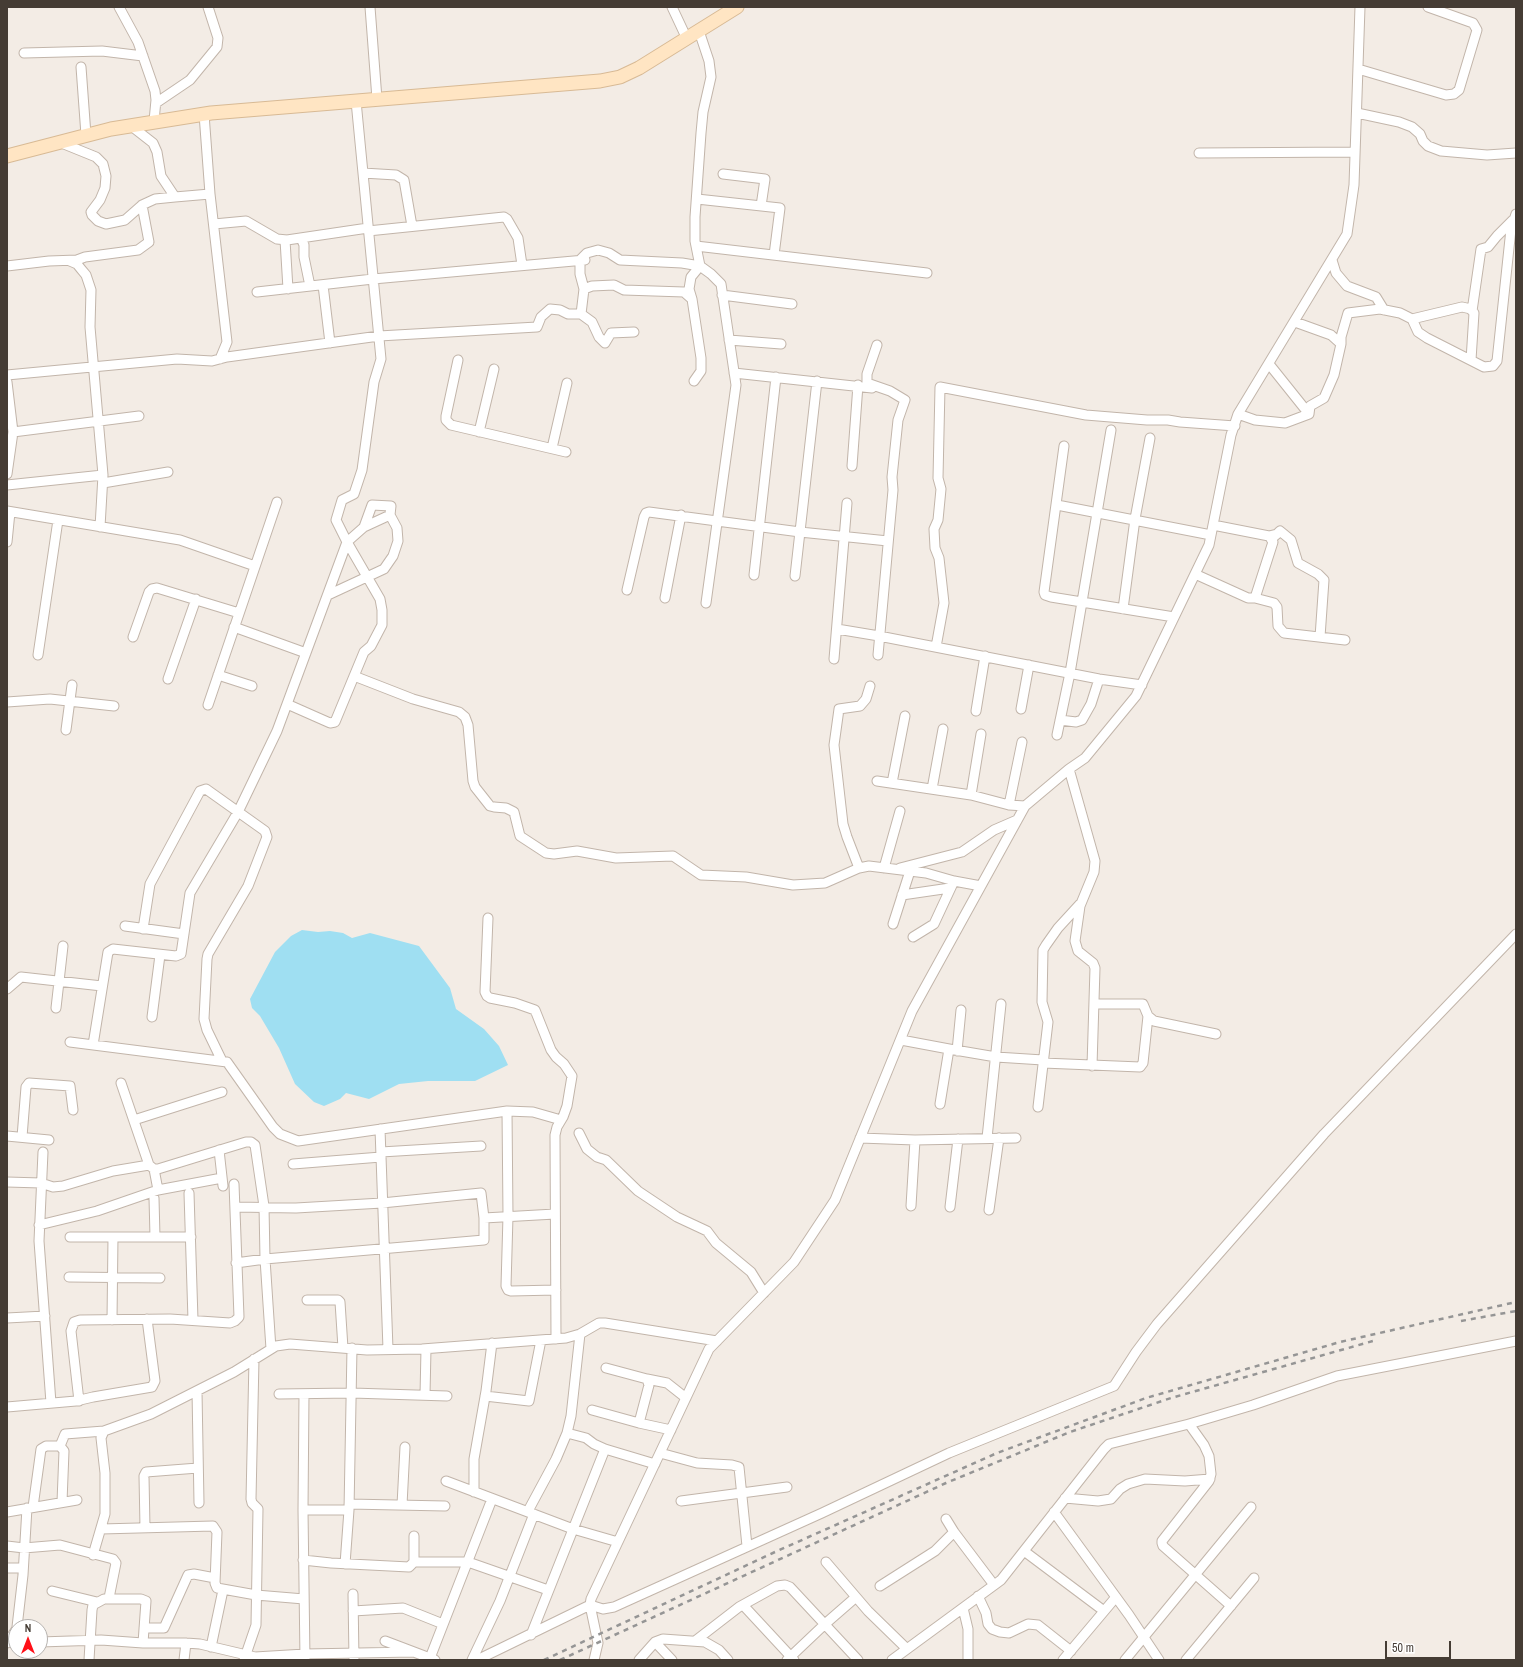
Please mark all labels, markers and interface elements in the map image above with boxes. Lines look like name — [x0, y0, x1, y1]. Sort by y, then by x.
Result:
north arrow — [8, 1619, 48, 1659]
text: N — [25, 1621, 31, 1635]
scale bar — [1387, 1633, 1453, 1659]
text: 50 m — [1392, 1640, 1414, 1656]

